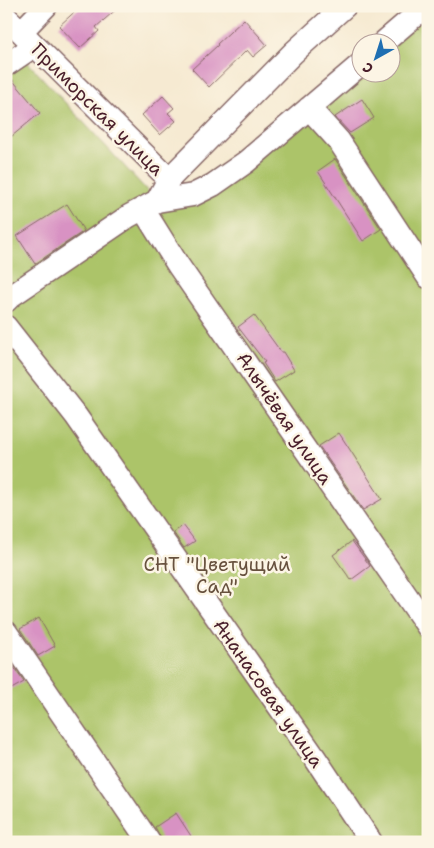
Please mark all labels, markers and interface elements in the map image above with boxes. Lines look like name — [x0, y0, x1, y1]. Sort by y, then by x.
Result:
north arrow — [352, 32, 402, 82]
street label: Приморская улица — [26, 38, 169, 181]
text: С — [359, 58, 377, 78]
street label: Алычёвая улица — [231, 347, 338, 490]
park label: СНТ "Цветущий Сад" — [144, 552, 290, 599]
street label: Ананасовая улица — [208, 614, 329, 773]

